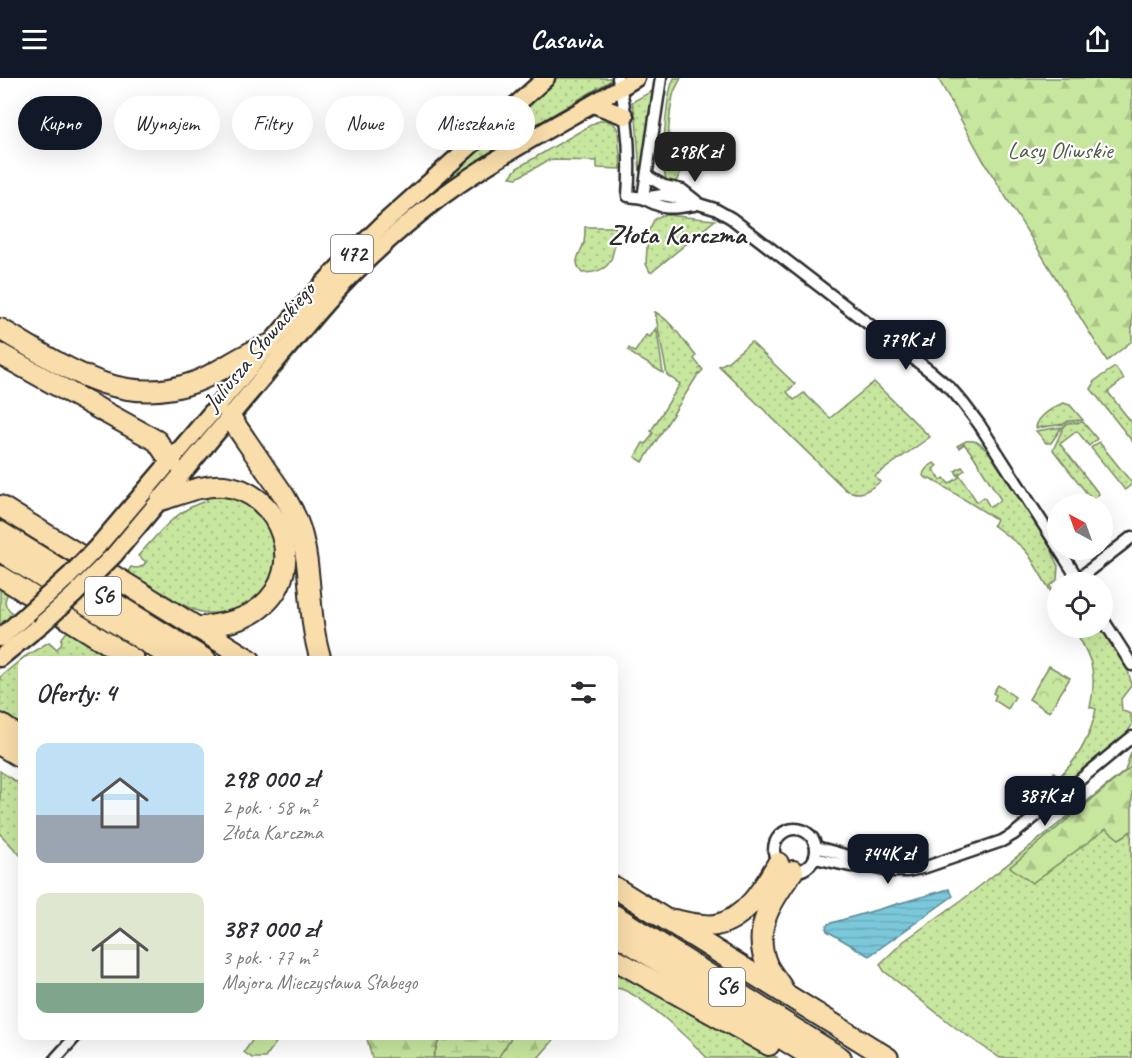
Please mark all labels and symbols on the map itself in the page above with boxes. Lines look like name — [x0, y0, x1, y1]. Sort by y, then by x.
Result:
pin: 298K zł — [640, 132, 750, 183]
park label: Lasy Oliwskie — [1008, 135, 1115, 165]
district label: Złota Karczma — [608, 217, 748, 251]
road number: 472 — [331, 235, 373, 273]
street label: Juliusza Słowackiego — [196, 273, 323, 417]
pin: 779K zł — [851, 320, 961, 371]
north arrow — [1047, 494, 1113, 560]
road number: S6 — [85, 577, 121, 615]
pin: 387K zł — [990, 776, 1100, 827]
pin: 744K zł — [833, 834, 943, 885]
road number: S6 — [709, 968, 745, 1006]

